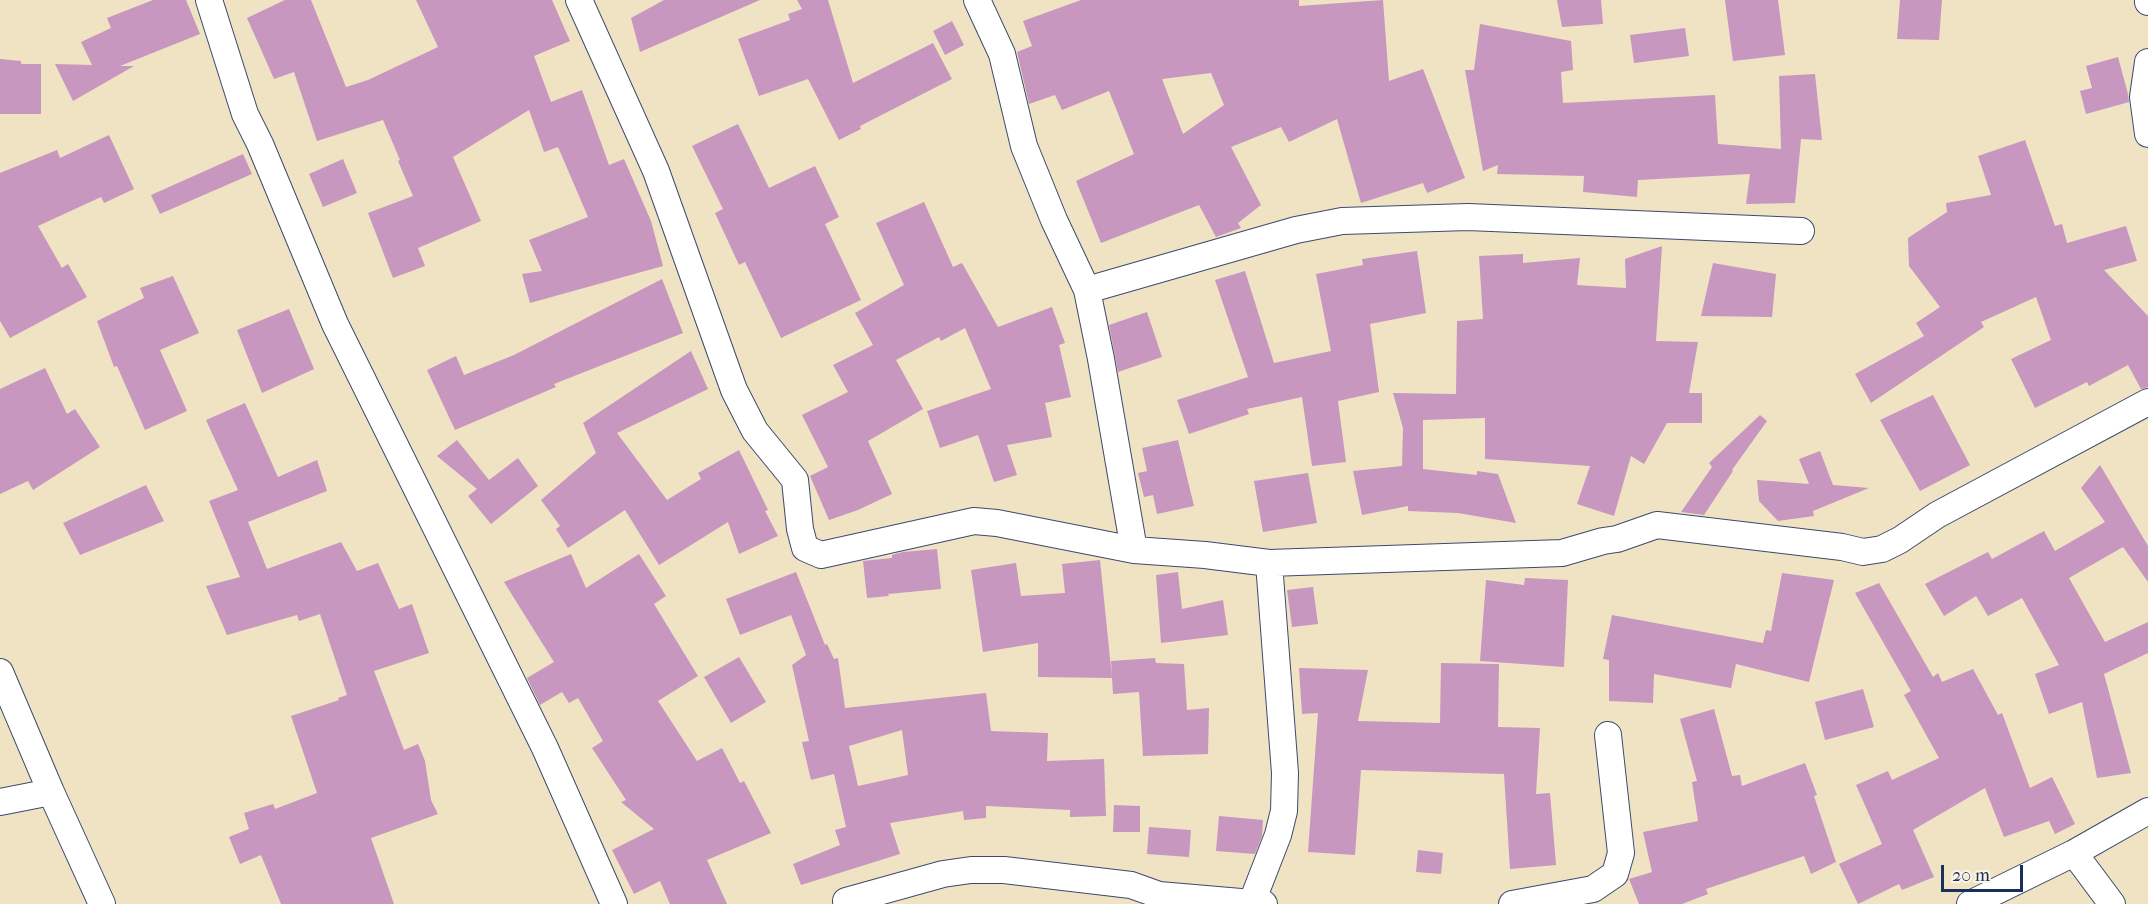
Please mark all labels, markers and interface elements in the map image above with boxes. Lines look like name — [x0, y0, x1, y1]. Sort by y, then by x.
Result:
scale bar — [1944, 853, 2026, 891]
text: 20 m — [1952, 865, 1990, 886]

